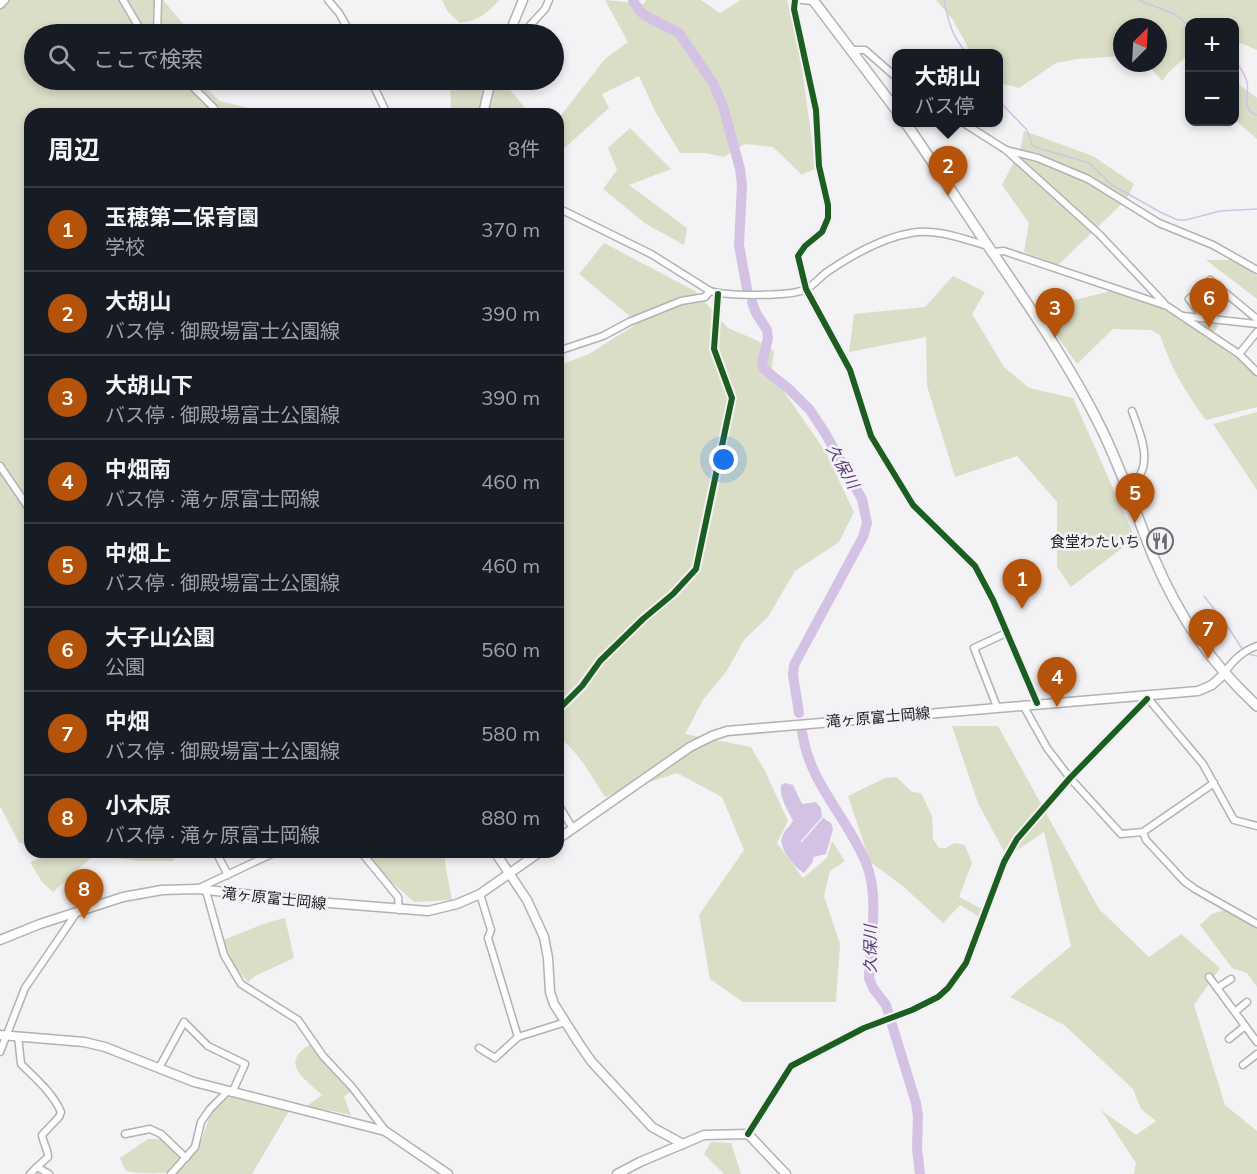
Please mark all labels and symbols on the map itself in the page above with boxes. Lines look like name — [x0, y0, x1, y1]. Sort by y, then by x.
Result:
north arrow — [1113, 18, 1167, 72]
pin: 2 — [928, 146, 968, 196]
pin: 6 — [1190, 278, 1228, 328]
pin: 3 — [1036, 288, 1074, 338]
water label: 久保川 — [823, 440, 864, 494]
your location — [709, 445, 738, 474]
pin: 5 — [1116, 474, 1154, 523]
restaurant icon: 食堂わたいち — [1145, 526, 1175, 556]
place label: 食堂わたいち — [1050, 532, 1140, 551]
pin: 1 — [1002, 560, 1042, 609]
pin: 7 — [1188, 610, 1228, 659]
pin: 4 — [1038, 658, 1076, 707]
street label: 滝ヶ原富士岡線 — [825, 703, 931, 731]
pin: 8 — [64, 870, 104, 919]
street label: 滝ヶ原富士岡線 — [221, 883, 327, 913]
water label: 久保川 — [860, 923, 880, 973]

